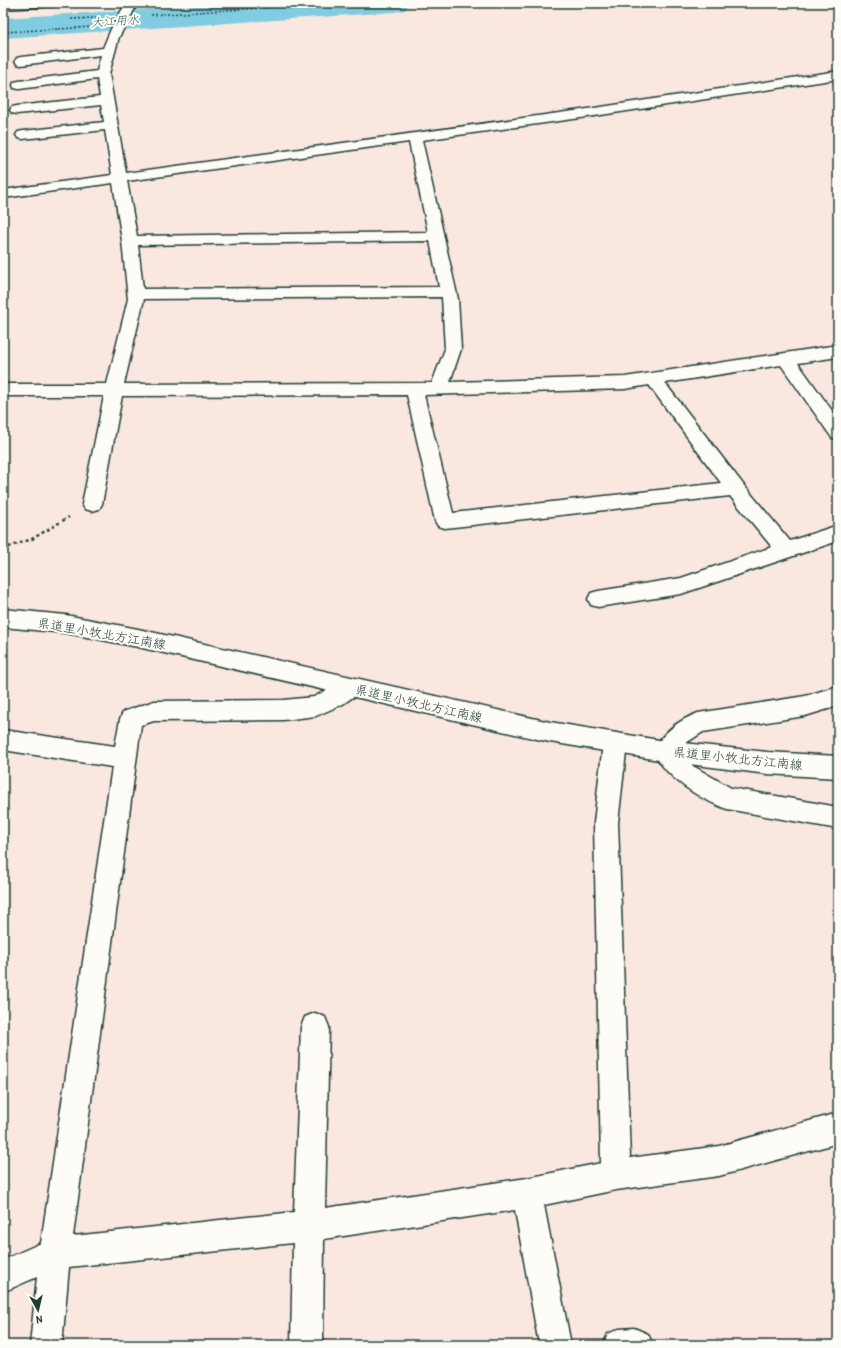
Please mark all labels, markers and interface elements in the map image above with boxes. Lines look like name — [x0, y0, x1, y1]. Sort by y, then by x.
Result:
water label: 大江用水 — [90, 10, 140, 31]
street label: 県道里小牧北方江南線 — [36, 613, 169, 653]
street label: 県道里小牧北方江南線 — [354, 680, 485, 727]
street label: 県道里小牧北方江南線 — [672, 742, 805, 774]
north arrow — [18, 1290, 58, 1330]
text: N — [35, 1313, 43, 1327]

